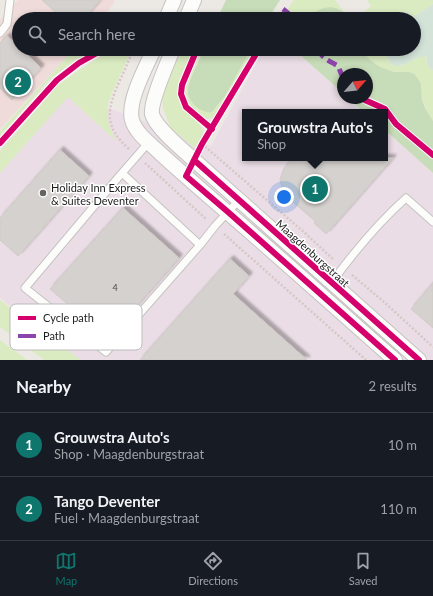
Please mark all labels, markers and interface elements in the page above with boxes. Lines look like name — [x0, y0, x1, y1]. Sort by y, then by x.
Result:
search box — [12, 12, 421, 56]
icon: search — [26, 23, 48, 45]
text: Search here — [58, 25, 135, 43]
pin: 2 — [5, 67, 31, 97]
north arrow — [337, 68, 373, 104]
popup — [242, 109, 388, 161]
text: Grouwstra Auto's — [257, 118, 373, 136]
text: Shop — [257, 136, 286, 152]
pin: 1 — [302, 174, 328, 204]
place label: Holiday Inn Express & Suites Deventer — [51, 181, 146, 207]
your location — [274, 187, 294, 207]
marker: Holiday Inn Express & Suites Deventer — [38, 188, 48, 198]
street label: Maagdenburgstraat — [274, 217, 352, 289]
house number: 4 — [112, 282, 118, 293]
legend — [10, 304, 142, 350]
text: Cycle path — [43, 311, 94, 324]
text: Path — [43, 329, 65, 342]
text: Nearby — [16, 376, 71, 397]
text: 2 results — [369, 378, 417, 394]
text: Grouwstra Auto's — [54, 428, 170, 446]
text: 1 — [25, 437, 33, 453]
text: 10 m — [388, 437, 417, 453]
text: Shop · Maagdenburgstraat — [54, 446, 204, 462]
text: Tango Deventer — [54, 492, 160, 510]
text: 2 — [25, 501, 33, 517]
text: 110 m — [380, 501, 417, 517]
text: Fuel · Maagdenburgstraat — [54, 510, 199, 526]
tab: Map — [55, 550, 77, 587]
tab: Directions — [188, 550, 238, 587]
tab: Saved — [349, 550, 378, 587]

